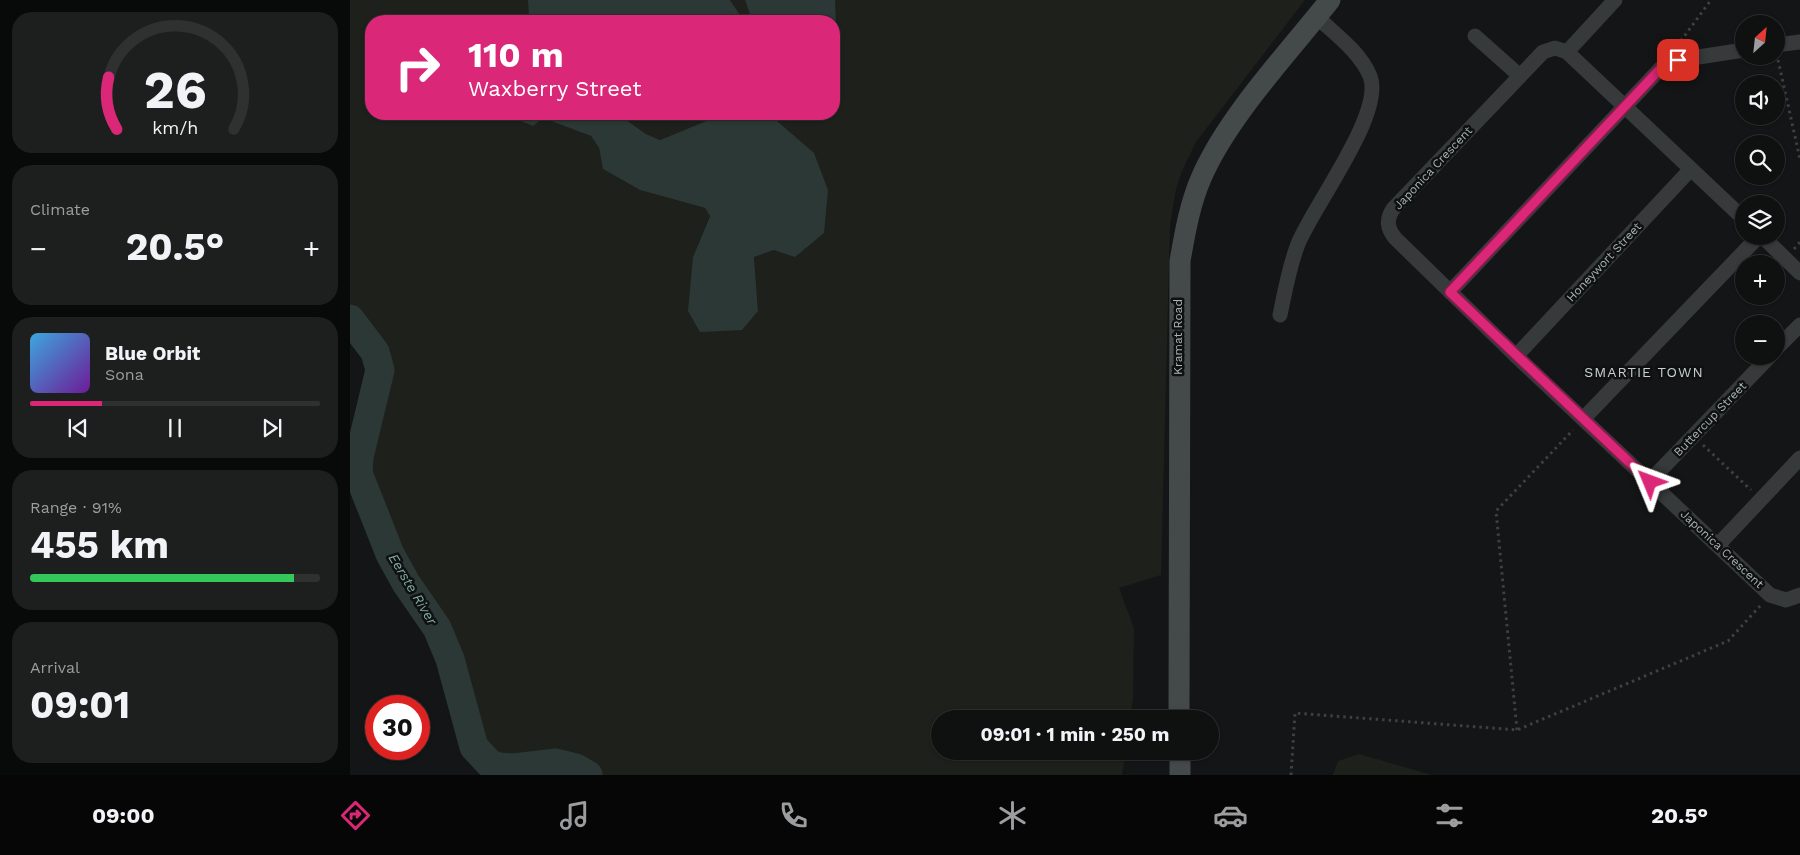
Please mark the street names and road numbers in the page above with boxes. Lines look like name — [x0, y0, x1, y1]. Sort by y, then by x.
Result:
street label: Japonica Crescent — [1391, 124, 1475, 212]
street label: Honeywort Street — [1564, 220, 1644, 304]
street label: Kramat Road — [1171, 299, 1185, 375]
street label: Buttercup Street — [1671, 379, 1749, 459]
street label: Japonica Crescent — [1678, 507, 1766, 591]

